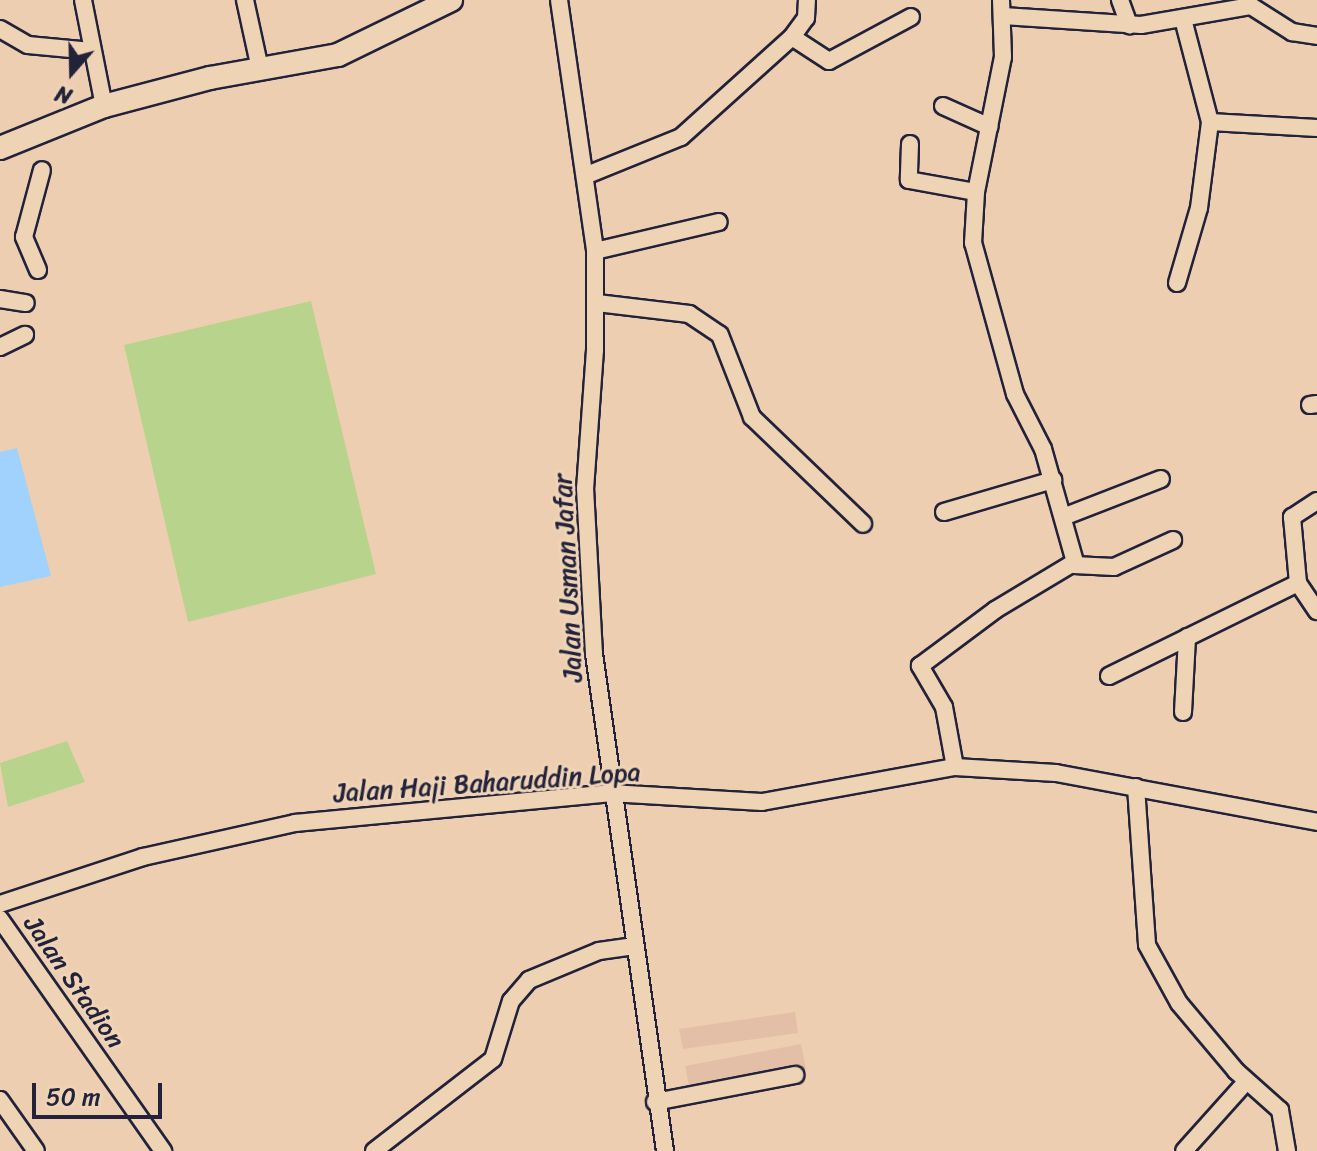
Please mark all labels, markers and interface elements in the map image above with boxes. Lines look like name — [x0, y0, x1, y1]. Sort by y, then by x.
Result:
north arrow — [32, 32, 112, 112]
text: N — [50, 74, 77, 116]
street label: Jalan Usman Jafar — [547, 472, 589, 684]
street label: Jalan Haji Baharuddin Lopa — [332, 757, 642, 809]
street label: Jalan Stadion — [17, 910, 131, 1054]
scale bar — [36, 1067, 166, 1117]
text: 50 m — [46, 1076, 101, 1118]

